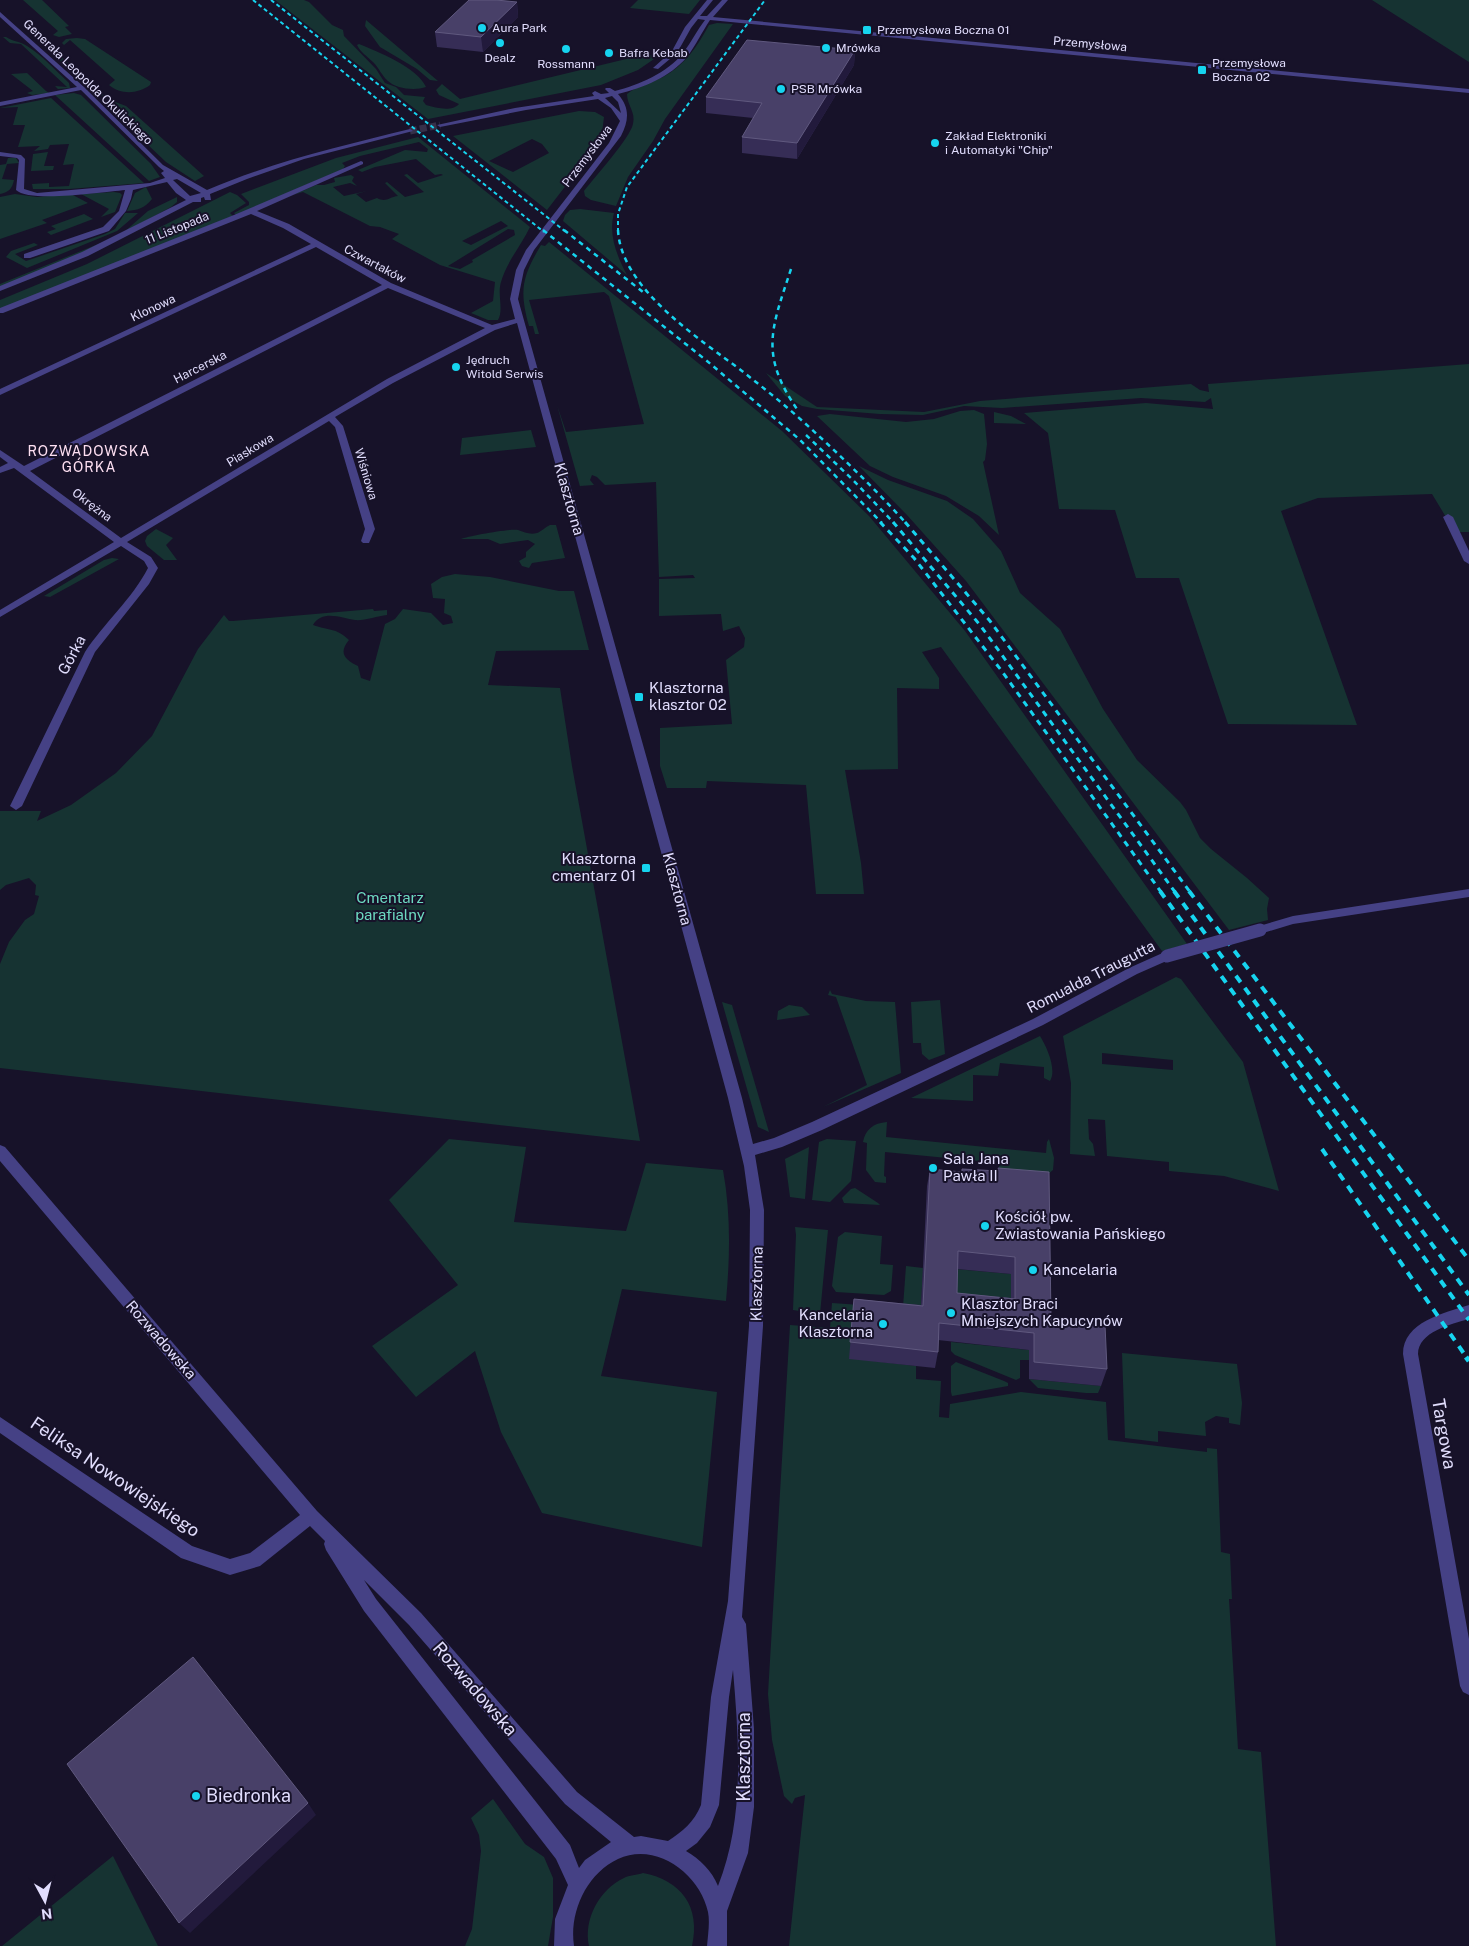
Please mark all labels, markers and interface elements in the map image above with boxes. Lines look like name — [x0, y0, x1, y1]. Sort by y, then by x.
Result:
street label: Generała Leopolda Okulickiego — [20, 16, 156, 148]
place label: Aura Park — [492, 21, 547, 35]
marker: Aura Park — [476, 22, 488, 34]
place label: Przemysłowa Boczna 01 — [877, 23, 1010, 37]
marker: Przemysłowa Boczna 01 — [861, 24, 873, 36]
street label: Przemysłowa — [1053, 34, 1127, 54]
marker: Dealz — [494, 37, 506, 49]
place label: Mrówka — [836, 41, 881, 55]
marker: Mrówka — [820, 42, 832, 54]
marker: Rossmann — [560, 43, 572, 55]
place label: Bafra Kebab — [619, 46, 688, 60]
marker: Bafra Kebab — [603, 47, 615, 59]
place label: Dealz — [484, 51, 516, 65]
place label: Przemysłowa Boczna 02 — [1212, 56, 1286, 84]
place label: Rossmann — [537, 57, 595, 71]
marker: Przemysłowa Boczna 02 — [1196, 64, 1208, 76]
place label: PSB Mrówka — [791, 82, 862, 96]
marker: PSB Mrówka — [775, 83, 787, 95]
street label: Przemysłowa — [559, 122, 615, 190]
place label: Zakład Elektroniki i Automatyki "Chip" — [945, 129, 1053, 157]
marker: Zakład Elektroniki i Automatyki "Chip" — [929, 137, 941, 149]
street label: 11 Listopada — [143, 209, 211, 247]
street label: Czwartaków — [342, 242, 409, 286]
street label: Klonowa — [128, 292, 178, 324]
street label: Harcerska — [171, 348, 229, 386]
place label: Jędruch Witold Serwis — [466, 353, 543, 381]
marker: Jędruch Witold Serwis — [450, 361, 462, 373]
street label: Piaskowa — [224, 431, 276, 469]
district label: ROZWADOWSKA GÓRKA — [28, 443, 150, 475]
street label: Wiśniowa — [352, 447, 380, 501]
street label: Klasztorna — [551, 461, 588, 537]
street label: Okrężna — [69, 486, 115, 524]
street label: Górka — [54, 632, 89, 677]
place label: Klasztorna klasztor 02 — [649, 679, 727, 713]
marker: Klasztorna klasztor 02 — [633, 691, 645, 703]
place label: Klasztorna cmentarz 01 — [552, 850, 636, 884]
street label: Klasztorna — [660, 851, 695, 927]
marker: Klasztorna cmentarz 01 — [640, 862, 652, 874]
park label: Cmentarz parafialny — [355, 889, 425, 923]
street label: Romualda Traugutta — [1024, 937, 1158, 1016]
place label: Sala Jana Pawła II — [943, 1150, 1009, 1184]
marker: Sala Jana Pawła II — [927, 1162, 939, 1174]
place label: Kościół pw. Zwiastowania Pańskiego — [995, 1208, 1166, 1242]
marker: Kościół pw. Zwiastowania Pańskiego — [979, 1220, 991, 1232]
street label: Klasztorna — [747, 1247, 766, 1321]
place label: Kancelaria — [1043, 1261, 1117, 1278]
marker: Kancelaria — [1027, 1264, 1039, 1276]
place label: Klasztor Braci Mniejszych Kapucynów — [961, 1295, 1123, 1329]
street label: Rozwadowska — [123, 1297, 200, 1382]
place label: Kancelaria Klasztorna — [798, 1306, 873, 1340]
marker: Klasztor Braci Mniejszych Kapucynów — [945, 1307, 957, 1319]
marker: Kancelaria Klasztorna — [877, 1318, 889, 1330]
street label: Targowa — [1428, 1397, 1461, 1471]
street label: Feliksa Nowowiejskiego — [27, 1412, 204, 1541]
street label: Rozwadowska — [429, 1637, 522, 1740]
street label: Klasztorna — [733, 1712, 754, 1802]
place label: Biedronka — [206, 1785, 291, 1806]
marker: Biedronka — [190, 1790, 202, 1802]
north arrow — [20, 1876, 70, 1926]
text: N — [40, 1905, 53, 1923]

